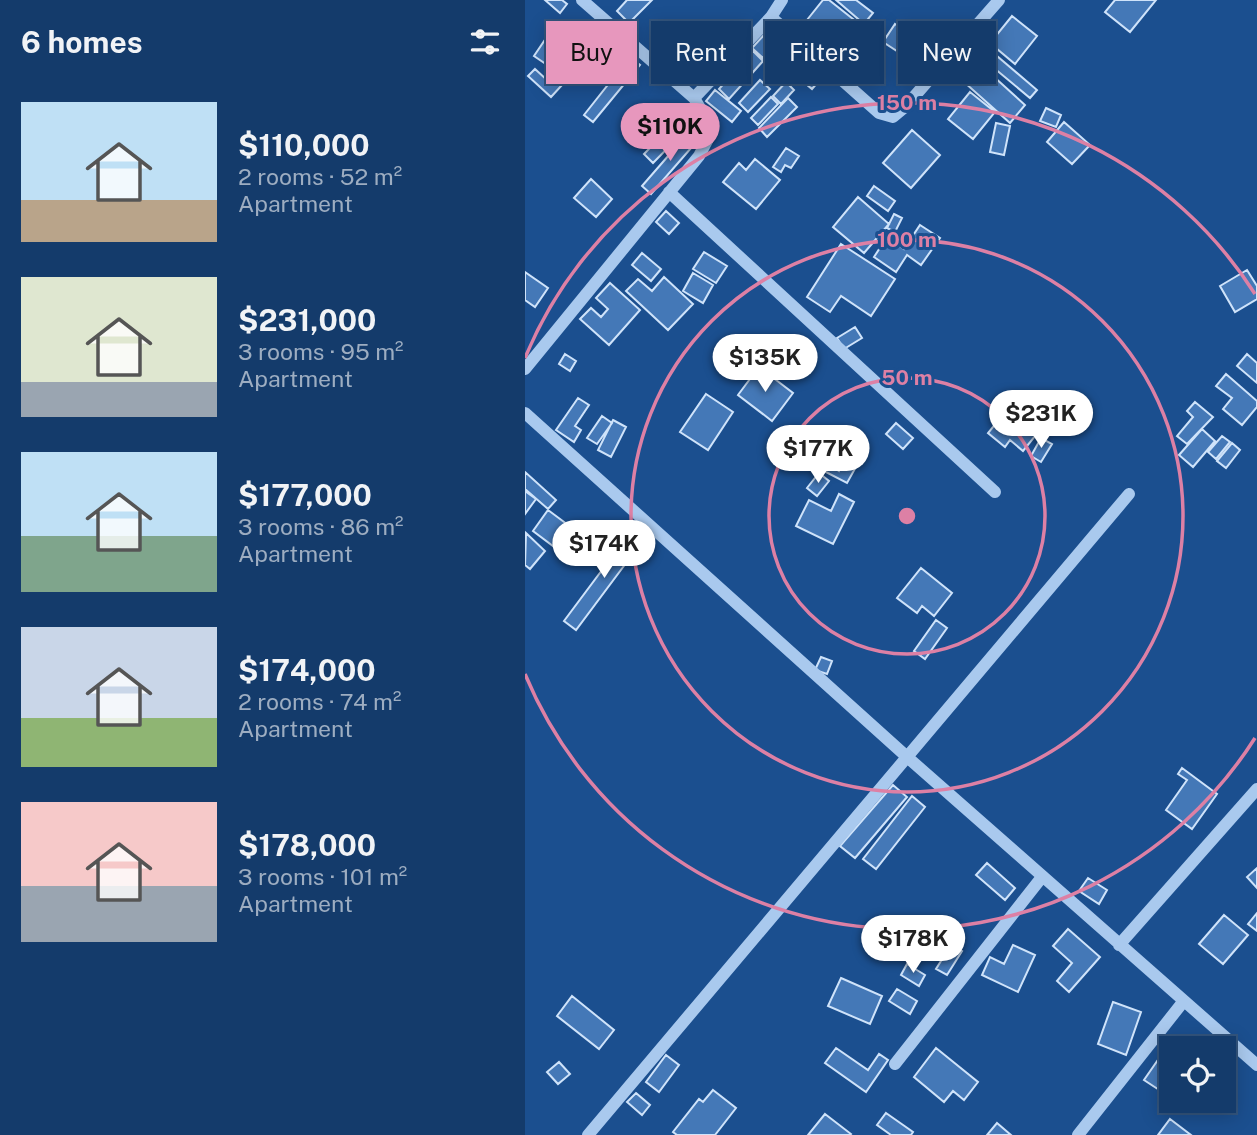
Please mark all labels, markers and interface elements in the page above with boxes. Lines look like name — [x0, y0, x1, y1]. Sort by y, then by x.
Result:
chip: Buy — [546, 21, 637, 84]
chip: Rent — [651, 21, 751, 84]
chip: Filters — [765, 21, 884, 84]
chip: New — [898, 21, 996, 84]
icon: filters — [466, 23, 504, 61]
text: 6 homes — [21, 24, 143, 60]
text: 150 m — [877, 90, 937, 115]
pin: $110K — [621, 104, 719, 163]
text: $110K — [637, 112, 703, 139]
text: $110,000 — [238, 127, 370, 163]
icon: home — [77, 130, 161, 214]
text: 2 rooms · 52 m² — [238, 163, 402, 190]
text: Apartment — [238, 190, 353, 217]
text: 100 m — [877, 227, 937, 252]
text: $231,000 — [238, 302, 376, 338]
icon: home — [77, 305, 161, 389]
pin: $135K — [716, 334, 814, 394]
text: 3 rooms · 95 m² — [238, 338, 404, 365]
text: $135K — [729, 343, 801, 370]
text: Apartment — [238, 365, 353, 392]
text: 50 m — [881, 365, 933, 390]
pin: $231K — [992, 391, 1090, 450]
text: $231K — [1005, 399, 1077, 426]
pin: $177K — [769, 426, 867, 485]
text: $177K — [783, 434, 853, 461]
text: $177,000 — [238, 477, 372, 513]
icon: home — [77, 480, 161, 564]
centre of rings — [895, 504, 919, 528]
text: 3 rooms · 86 m² — [238, 513, 404, 540]
pin: $174K — [555, 520, 653, 580]
text: $174K — [568, 529, 640, 556]
text: Apartment — [238, 540, 353, 567]
text: $174,000 — [238, 652, 375, 688]
icon: home — [77, 655, 161, 739]
text: 2 rooms · 74 m² — [238, 688, 401, 715]
text: Apartment — [238, 715, 353, 742]
text: $178,000 — [238, 827, 376, 863]
icon: home — [77, 830, 161, 914]
text: 3 rooms · 101 m² — [238, 863, 407, 890]
text: Apartment — [238, 890, 353, 917]
pin: $178K — [864, 916, 962, 975]
text: $178K — [877, 924, 949, 951]
map controls — [1159, 1036, 1236, 1113]
button: locate — [1159, 1036, 1236, 1113]

